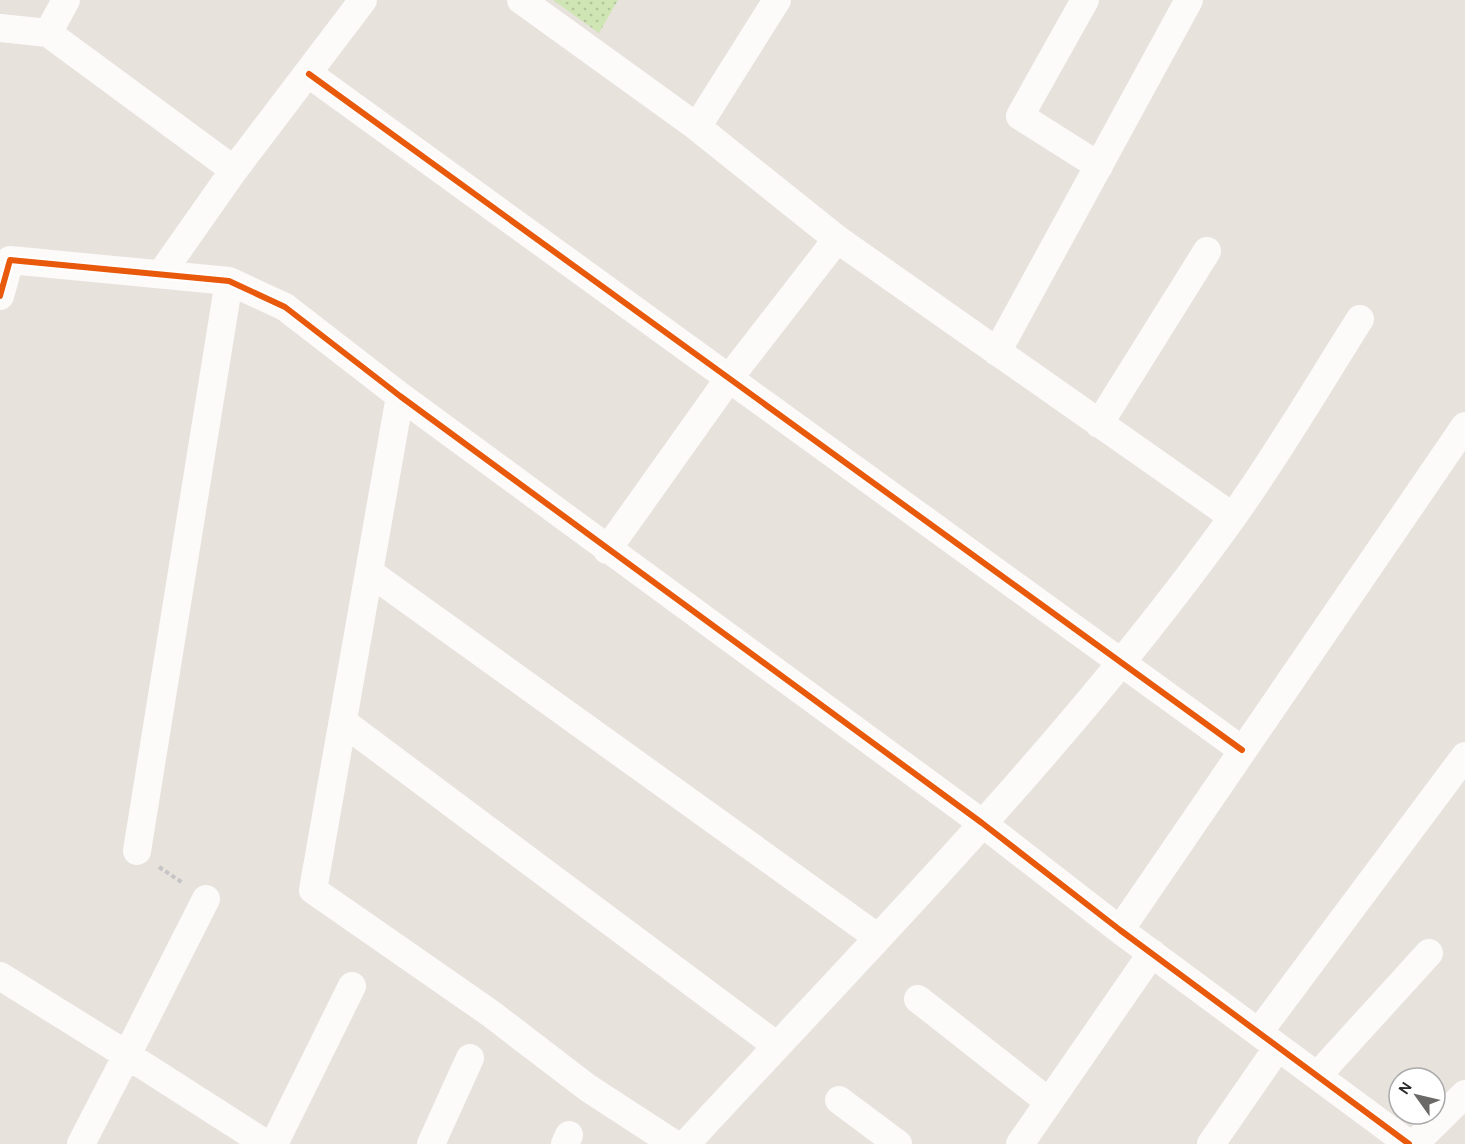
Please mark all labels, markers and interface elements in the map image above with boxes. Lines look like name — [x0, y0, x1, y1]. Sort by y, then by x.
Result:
north arrow — [1387, 1066, 1447, 1126]
text: N — [1394, 1078, 1416, 1098]

